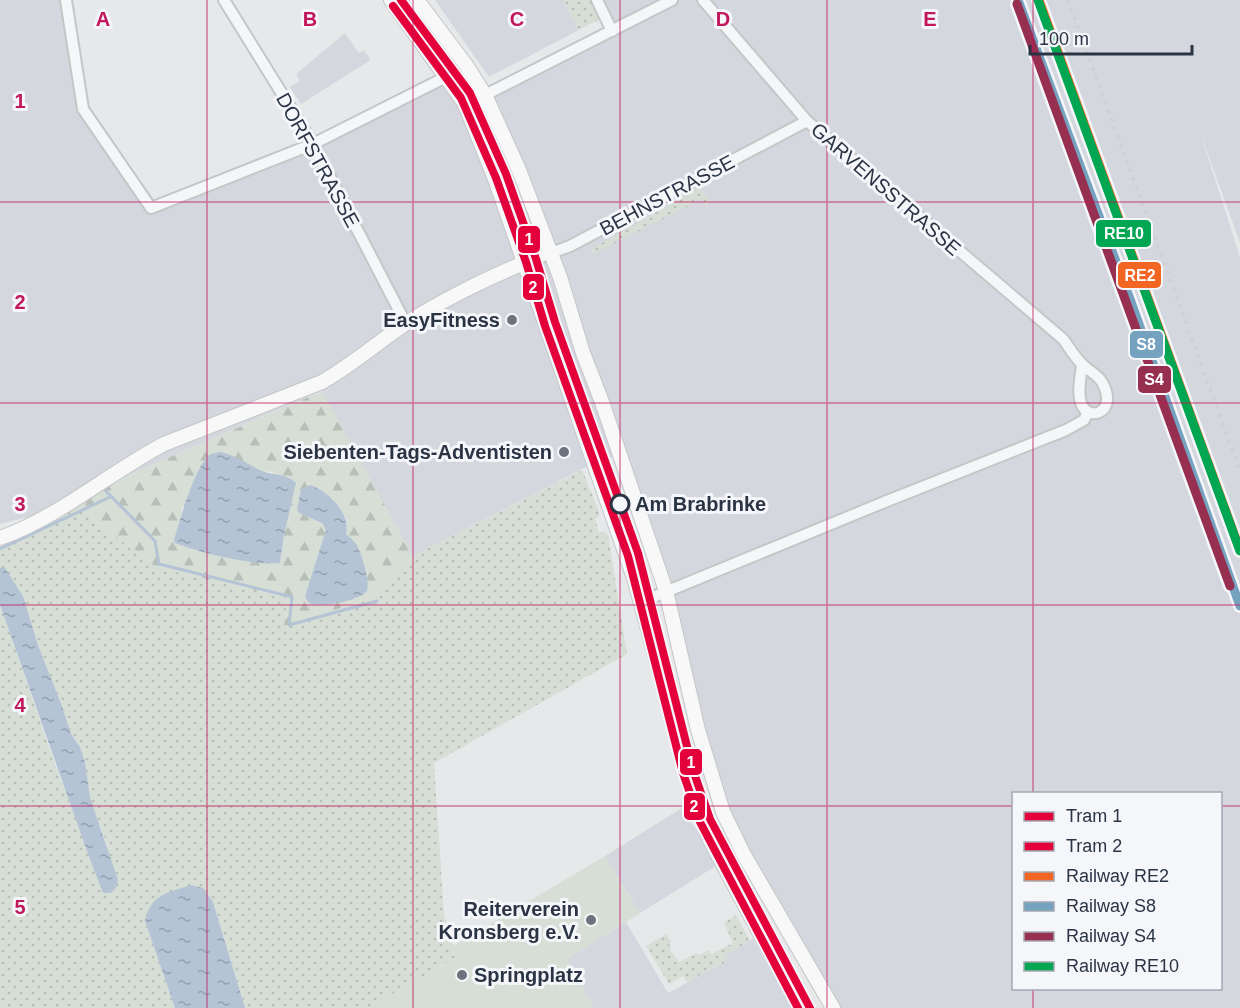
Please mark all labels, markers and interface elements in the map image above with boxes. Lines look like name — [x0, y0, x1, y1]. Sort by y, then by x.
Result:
text: A — [96, 8, 110, 30]
text: B — [303, 8, 317, 30]
text: C — [510, 8, 524, 30]
text: D — [716, 8, 730, 30]
text: E — [923, 8, 937, 30]
scale bar — [1030, 18, 1192, 56]
text: 100 m — [1039, 29, 1089, 49]
street label: DORFSTRASSE — [272, 89, 364, 231]
text: 1 — [14, 90, 26, 112]
street label: GARVENSSTRASSE — [807, 118, 965, 260]
street label: BEHNSTRASSE — [596, 150, 738, 240]
line badge: RE10 — [1095, 219, 1152, 248]
line badge: 1 — [517, 225, 541, 254]
text: RE10 — [1104, 225, 1144, 242]
text: 1 — [525, 231, 534, 248]
line badge: RE2 — [1117, 261, 1162, 289]
text: RE2 — [1124, 267, 1156, 284]
line badge: 2 — [522, 273, 545, 301]
text: 2 — [529, 279, 538, 296]
text: 2 — [14, 291, 26, 313]
place label: EasyFitness — [383, 309, 500, 331]
marker: EasyFitness — [505, 313, 519, 327]
line badge: S8 — [1129, 330, 1164, 359]
text: S8 — [1136, 336, 1156, 353]
line badge: S4 — [1137, 365, 1172, 394]
text: S4 — [1144, 371, 1164, 388]
place label: Siebenten-Tags-Adventisten — [283, 441, 552, 463]
marker: Siebenten-Tags-Adventisten — [557, 445, 571, 459]
text: 3 — [14, 493, 26, 515]
place label: Am Brabrinke — [635, 493, 766, 515]
marker: Am Brabrinke — [610, 494, 630, 514]
text: 4 — [14, 694, 26, 716]
line badge: 1 — [679, 748, 703, 776]
text: 1 — [687, 754, 696, 771]
line badge: 2 — [683, 792, 706, 821]
legend — [1012, 792, 1222, 990]
text: 2 — [690, 798, 699, 815]
text: Tram 1 — [1066, 806, 1122, 826]
text: Tram 2 — [1066, 836, 1122, 856]
text: Railway RE2 — [1066, 866, 1169, 886]
text: 5 — [14, 896, 26, 918]
text: Railway S8 — [1066, 896, 1156, 916]
place label: Reiterverein Kronsberg e.V. — [439, 898, 579, 943]
marker: Reiterverein Kronsberg e.V. — [584, 913, 598, 927]
text: Railway S4 — [1066, 926, 1156, 946]
text: Railway RE10 — [1066, 956, 1179, 976]
place label: Springplatz — [474, 964, 583, 986]
marker: Springplatz — [455, 968, 469, 982]

